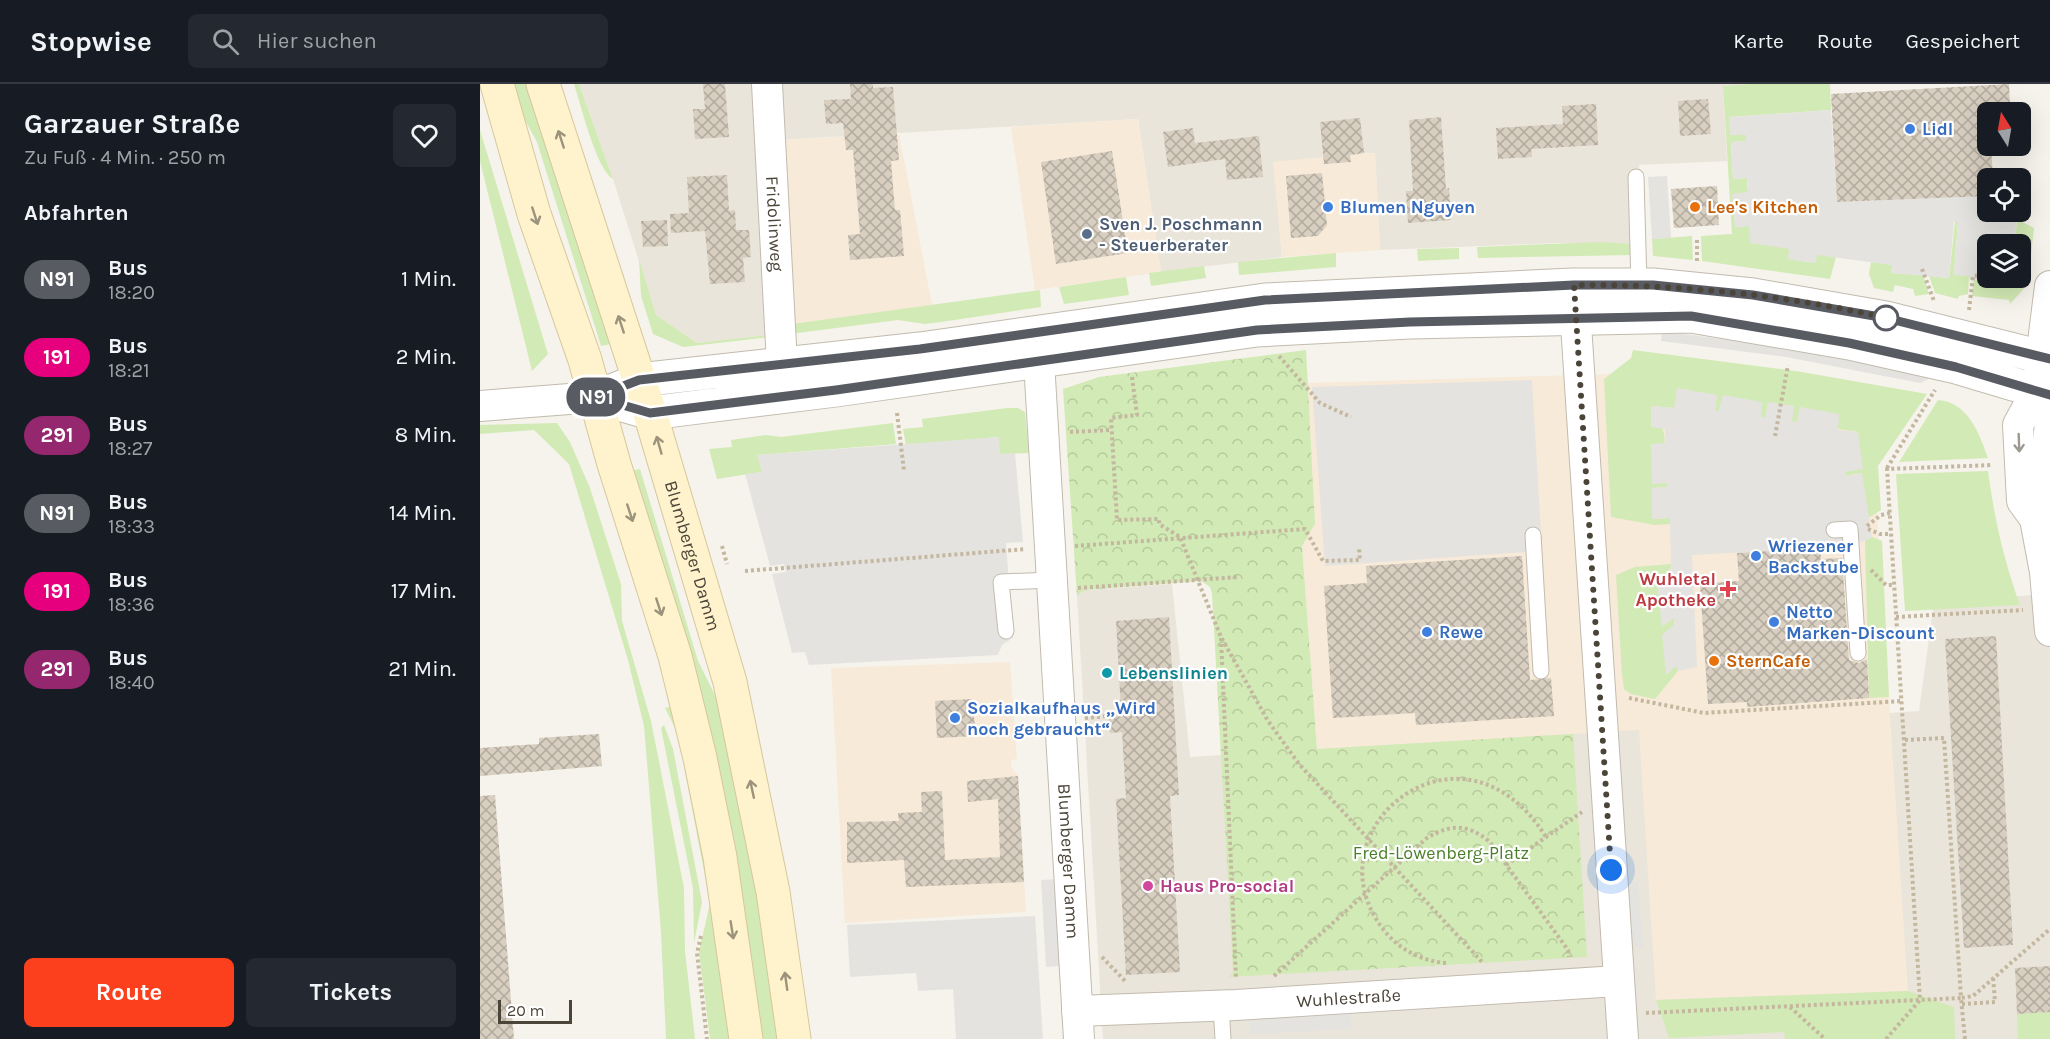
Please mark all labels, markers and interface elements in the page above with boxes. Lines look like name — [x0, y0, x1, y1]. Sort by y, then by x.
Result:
search box — [188, 14, 608, 68]
text: Stopwise — [30, 25, 152, 58]
icon: search — [209, 25, 242, 58]
text: Hier suchen — [257, 28, 377, 54]
text: Karte — [1733, 29, 1784, 53]
text: Route — [1817, 29, 1873, 53]
text: Gespeichert — [1906, 29, 2020, 53]
north arrow — [1977, 102, 2031, 156]
map controls — [1977, 102, 2031, 288]
button: heart — [393, 104, 456, 167]
text: Garzauer Straße — [24, 107, 240, 140]
place label: Lidl — [1922, 118, 1953, 140]
marker: Lidl — [1903, 122, 1917, 136]
one-way arrow — [554, 130, 565, 149]
text: Zu Fuß · 4 Min. · 250 m — [24, 146, 226, 169]
button: locate — [1977, 168, 2031, 222]
street label: Fridolinweg — [761, 175, 788, 272]
place label: Blumen Nguyen — [1340, 196, 1475, 218]
place label: Lee's Kitchen — [1707, 196, 1819, 218]
text: Abfahrten — [24, 200, 129, 226]
marker: Blumen Nguyen — [1321, 200, 1335, 214]
marker: Lee's Kitchen — [1688, 200, 1702, 214]
one-way arrow — [531, 206, 542, 225]
place label: Sven J. Poschmann - Steuerberater — [1099, 213, 1262, 256]
marker: Sven J. Poschmann - Steuerberater — [1080, 227, 1094, 241]
button: layers — [1977, 234, 2031, 288]
text: Bus — [108, 255, 148, 281]
text: 1 Min. — [401, 266, 456, 292]
text: N91 — [39, 267, 75, 291]
text: 18:20 — [108, 281, 155, 304]
unlabelled marker — [1873, 305, 1899, 331]
one-way arrow — [614, 315, 625, 334]
text: Bus — [108, 333, 148, 359]
text: 2 Min. — [396, 344, 456, 370]
text: 191 — [43, 345, 71, 369]
text: 18:21 — [108, 359, 150, 382]
line badge: N91 — [562, 378, 630, 416]
text: N91 — [578, 385, 614, 409]
text: Bus — [108, 411, 148, 437]
text: 8 Min. — [395, 422, 456, 448]
text: 291 — [40, 423, 74, 447]
one-way arrow — [2013, 433, 2025, 453]
one-way arrow — [653, 436, 664, 455]
text: 18:27 — [108, 437, 153, 460]
street label: Blumberger Damm — [660, 478, 725, 634]
text: Bus — [108, 489, 148, 515]
text: 14 Min. — [389, 500, 456, 526]
text: N91 — [39, 501, 75, 525]
one-way arrow — [625, 503, 636, 522]
text: 18:33 — [108, 515, 155, 538]
place label: Wriezener Backstube — [1768, 535, 1859, 578]
marker: Wriezener Backstube — [1749, 549, 1763, 563]
text: Bus — [108, 567, 148, 593]
place label: Wuhletal Apotheke — [1636, 568, 1716, 611]
text: 17 Min. — [391, 578, 456, 604]
text: 191 — [43, 579, 71, 603]
marker: Wuhletal Apotheke — [1721, 582, 1735, 596]
text: 18:36 — [108, 593, 155, 616]
one-way arrow — [654, 597, 665, 616]
place label: Netto Marken-Discount — [1786, 601, 1935, 644]
marker: Netto Marken-Discount — [1767, 615, 1781, 629]
place label: Rewe — [1439, 621, 1483, 643]
marker: Rewe — [1420, 625, 1434, 639]
text: Bus — [108, 645, 148, 671]
place label: SternCafe — [1726, 650, 1810, 672]
marker: SternCafe — [1707, 654, 1721, 668]
text: 21 Min. — [388, 656, 456, 682]
text: 291 — [40, 657, 74, 681]
place label: Lebenslinien — [1119, 662, 1228, 684]
marker: Lebenslinien — [1100, 666, 1114, 680]
text: 18:40 — [108, 671, 155, 694]
place label: Sozialkaufhaus „Wird noch gebraucht“ — [967, 697, 1156, 740]
marker: Sozialkaufhaus „Wird noch gebraucht“ — [948, 711, 962, 725]
one-way arrow — [746, 780, 757, 799]
street label: Blumberger Damm — [1053, 783, 1084, 940]
park label: Fred-Löwenberg-Platz — [1353, 842, 1529, 864]
your location — [1596, 855, 1626, 885]
place label: Haus Pro-social — [1160, 875, 1294, 897]
marker: Haus Pro-social — [1141, 879, 1155, 893]
one-way arrow — [726, 920, 737, 940]
button: Route — [24, 958, 234, 1027]
button: Tickets — [246, 958, 456, 1027]
one-way arrow — [781, 972, 792, 991]
street label: Wuhlestraße — [1296, 984, 1402, 1012]
scale bar — [498, 997, 572, 1024]
text: 20 m — [507, 1001, 545, 1020]

